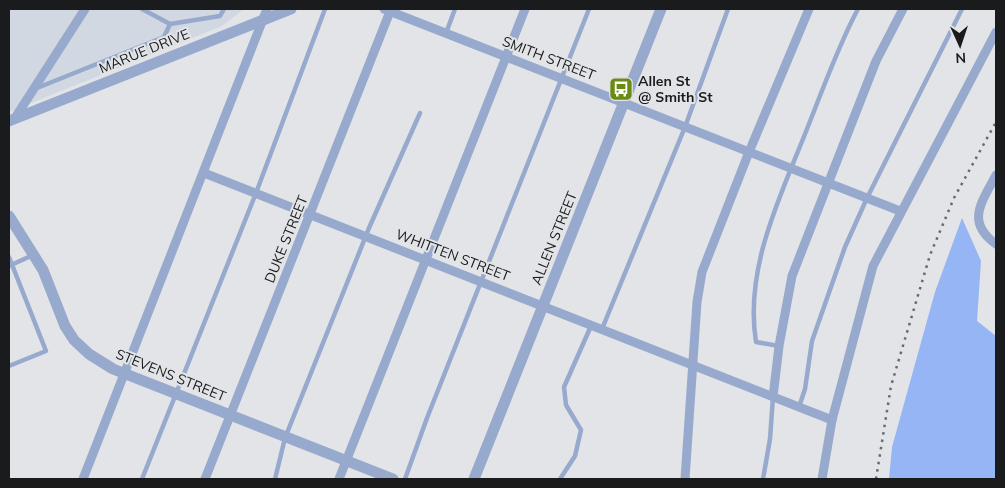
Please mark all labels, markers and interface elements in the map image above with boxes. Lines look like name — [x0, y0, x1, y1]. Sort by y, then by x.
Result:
north arrow — [935, 20, 985, 70]
street label: MARUE DRIVE — [96, 25, 192, 77]
street label: SMITH STREET — [500, 32, 599, 84]
text: N — [955, 49, 966, 67]
place label: Allen St @ Smith St — [638, 72, 713, 106]
bus stop icon: Allen St @ Smith St — [608, 76, 634, 102]
street label: ALLEN STREET — [527, 188, 581, 287]
street label: DUKE STREET — [260, 192, 312, 285]
street label: WHITTEN STREET — [393, 225, 513, 285]
street label: STEVENS STREET — [113, 345, 229, 406]

